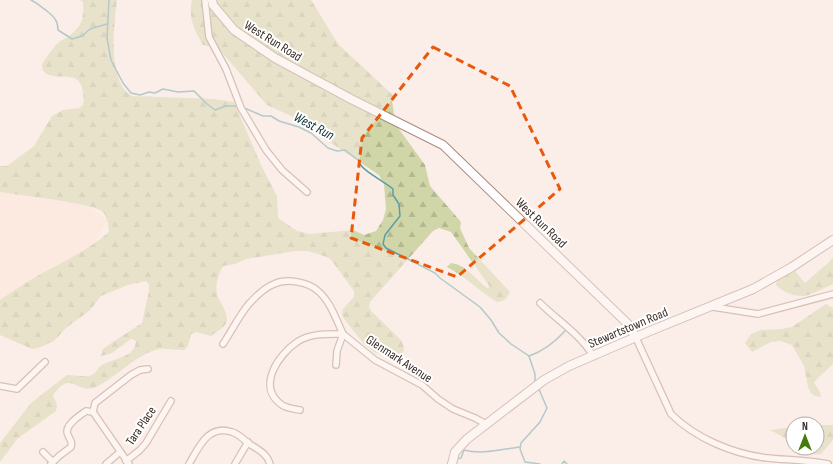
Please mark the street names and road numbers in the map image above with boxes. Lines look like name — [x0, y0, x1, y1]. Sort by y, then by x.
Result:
street label: West Run Road — [241, 17, 305, 65]
street label: West Run Road — [512, 195, 570, 251]
street label: Stewartstown Road — [586, 304, 670, 352]
street label: Glenmark Avenue — [363, 332, 435, 386]
street label: Tara Place — [122, 404, 160, 448]

